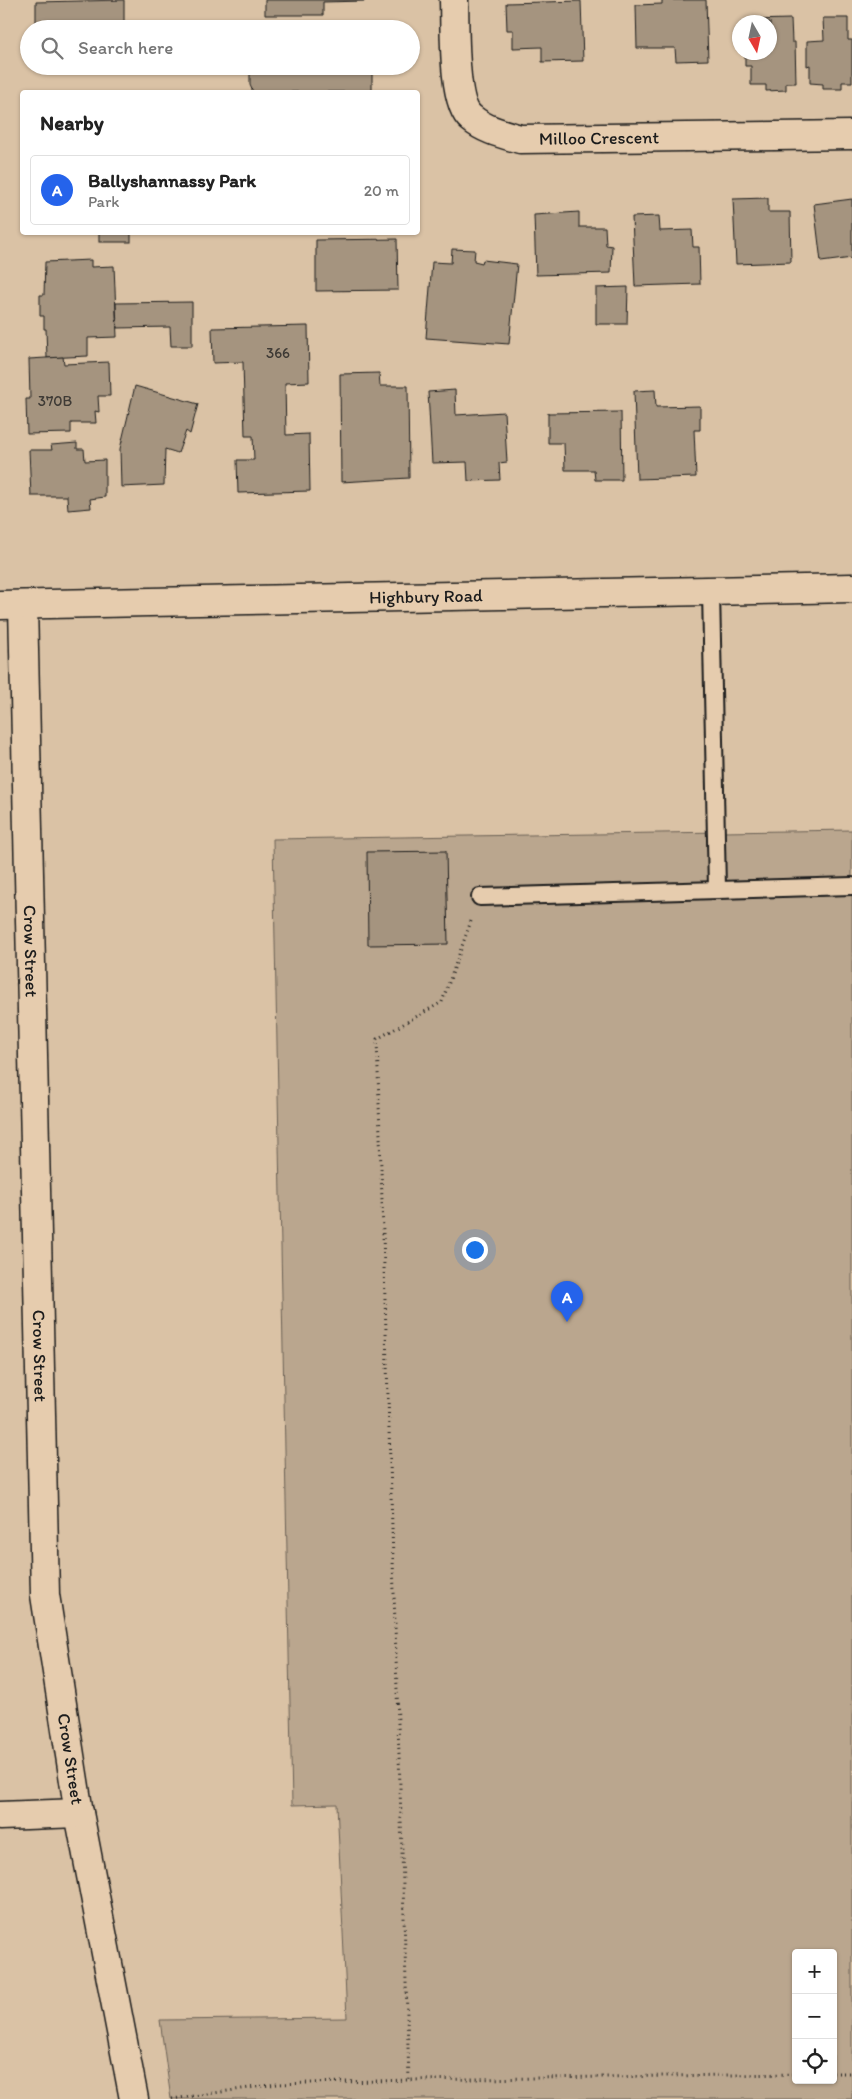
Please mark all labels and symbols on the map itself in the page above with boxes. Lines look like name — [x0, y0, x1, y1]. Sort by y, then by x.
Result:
north arrow — [732, 15, 777, 60]
street label: Milloo Crescent — [539, 126, 660, 150]
house number: 366 — [266, 344, 290, 362]
house number: 370B — [38, 392, 73, 410]
street label: Highbury Road — [369, 584, 483, 609]
street label: Crow Street — [19, 905, 43, 997]
your location — [462, 1237, 488, 1263]
pin: A — [551, 1281, 583, 1322]
street label: Crow Street — [28, 1309, 52, 1402]
street label: Crow Street — [53, 1712, 89, 1806]

